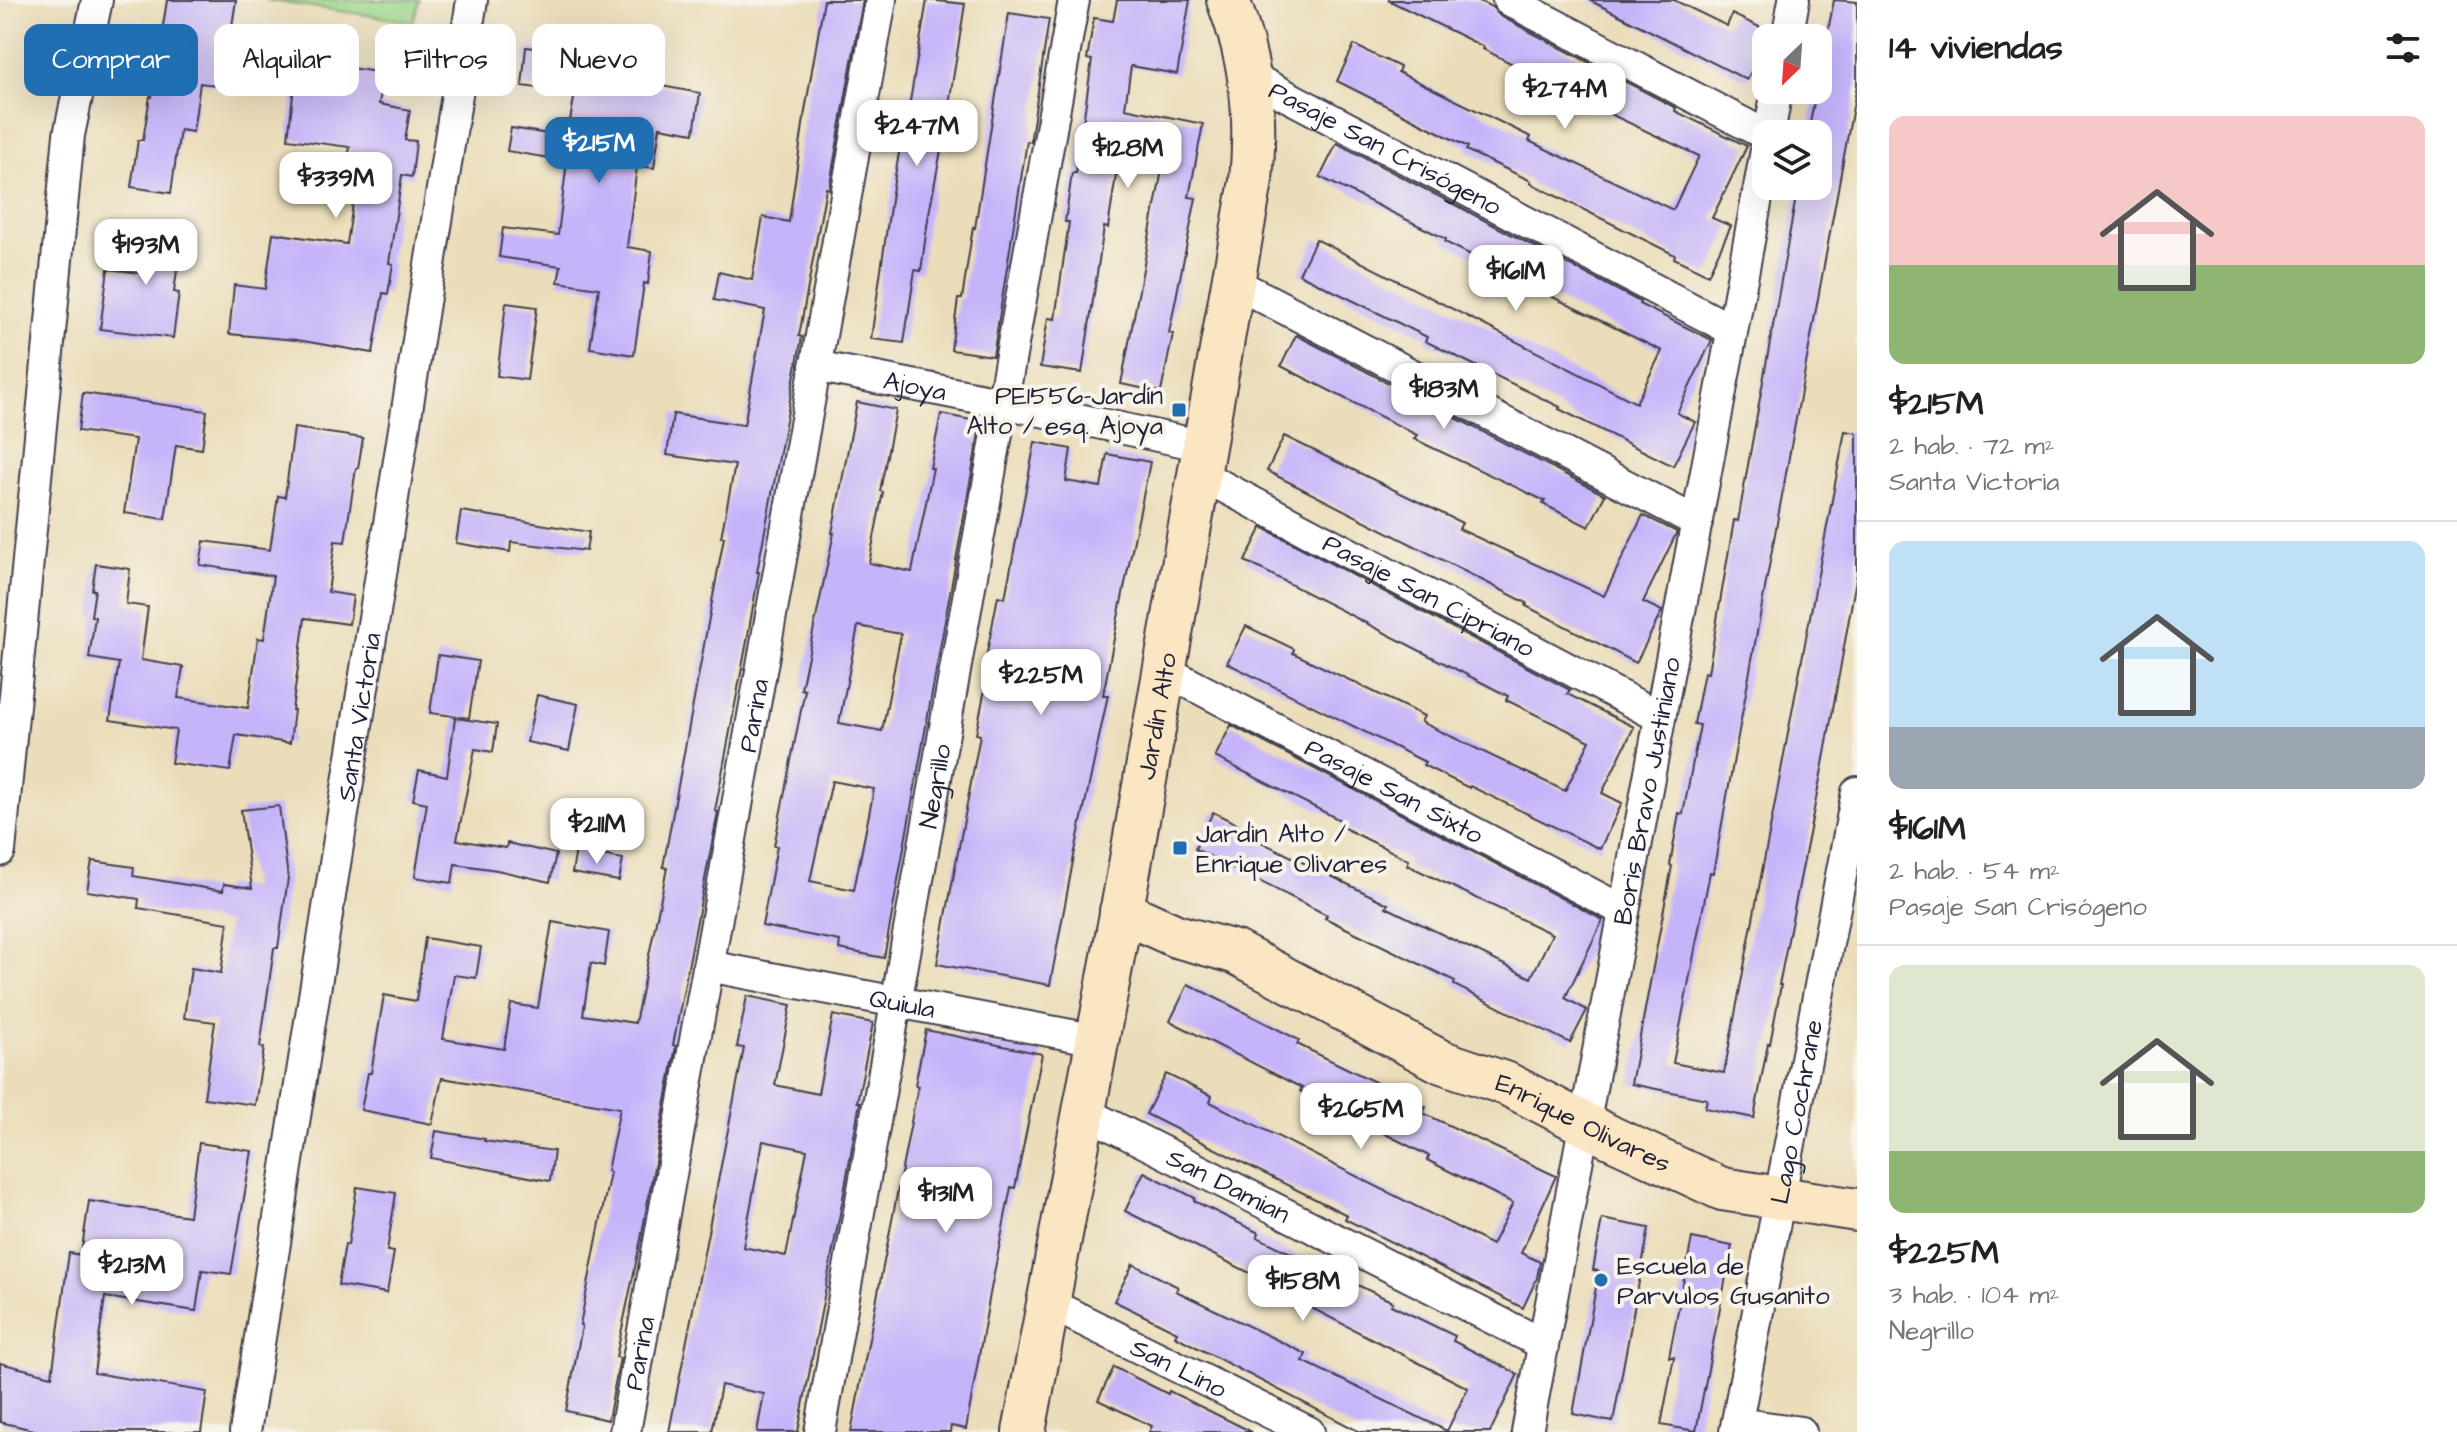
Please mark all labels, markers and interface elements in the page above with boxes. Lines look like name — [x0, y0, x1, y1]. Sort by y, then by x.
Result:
chip: Comprar — [24, 24, 198, 96]
chip: Alquilar — [214, 24, 359, 96]
chip: Filtros — [375, 24, 516, 96]
chip: Nuevo — [532, 24, 665, 96]
north arrow — [1752, 24, 1832, 104]
map controls — [1752, 24, 1832, 200]
text: 14 viviendas — [1889, 24, 2063, 72]
icon: filters — [2381, 26, 2425, 70]
pin: $274M — [1509, 63, 1621, 131]
text: $274M — [1523, 71, 1607, 107]
street label: Pasaje San Crisógeno — [1262, 73, 1508, 225]
pin: $247M — [861, 100, 973, 168]
text: $247M — [875, 108, 959, 144]
pin: $215M — [543, 117, 655, 185]
button: layers — [1752, 120, 1832, 200]
pin: $128M — [1072, 122, 1184, 190]
text: $215M — [563, 125, 635, 161]
text: $128M — [1092, 130, 1164, 166]
pin: $339M — [280, 152, 392, 220]
text: $339M — [297, 160, 375, 196]
icon: home — [2085, 168, 2229, 312]
pin: $193M — [90, 219, 202, 287]
text: $193M — [112, 227, 180, 263]
pin: $161M — [1460, 245, 1572, 313]
text: $161M — [1487, 253, 1545, 289]
street label: Ajoya — [880, 363, 949, 410]
pin: $183M — [1388, 363, 1500, 431]
text: $183M — [1409, 371, 1479, 407]
place label: PE1556-Jardín Alto / esq. Ajoya — [967, 378, 1163, 446]
text: $215M — [1889, 380, 1984, 428]
marker: PE1556-Jardín Alto / esq. Ajoya — [1170, 401, 1188, 419]
text: 2 hab. · 72 m² — [1889, 428, 2054, 464]
text: Santa Victoria — [1889, 464, 2059, 500]
street label: Pasaje San Cipriano — [1316, 525, 1541, 667]
icon: home — [2085, 593, 2229, 737]
street label: Santa Victoria — [328, 630, 390, 804]
pin: $225M — [985, 649, 1097, 717]
street label: Jardín Alto — [1128, 650, 1186, 782]
street label: Boris Bravo Justiniano — [1605, 654, 1690, 928]
text: $225M — [999, 657, 1083, 693]
street label: Parina — [730, 676, 778, 755]
street label: Pasaje San Sixto — [1298, 730, 1490, 853]
street label: Negrillo — [910, 741, 961, 831]
pin: $211M — [541, 798, 653, 866]
text: $161M — [1889, 805, 1966, 853]
text: $211M — [568, 806, 626, 842]
place label: Jardin Alto / Enrique Olivares — [1196, 816, 1387, 882]
marker: Jardin Alto / Enrique Olivares — [1171, 839, 1189, 857]
text: 2 hab. · 54 m² — [1889, 853, 2060, 889]
text: Pasaje San Crisógeno — [1889, 889, 2147, 925]
street label: Quiula — [866, 980, 938, 1028]
street label: Lago Cochrane — [1762, 1017, 1832, 1207]
icon: home — [2085, 1017, 2229, 1161]
street label: Enrique Olivares — [1491, 1065, 1676, 1182]
pin: $265M — [1305, 1083, 1417, 1151]
text: $265M — [1318, 1091, 1404, 1127]
street label: San Damian — [1160, 1140, 1296, 1232]
pin: $131M — [890, 1167, 1002, 1235]
text: $131M — [918, 1175, 974, 1211]
text: $225M — [1889, 1229, 1999, 1277]
pin: $213M — [76, 1239, 188, 1307]
text: $213M — [98, 1247, 166, 1283]
place label: Escuela de Parvulos Gusanito — [1617, 1248, 1830, 1314]
pin: $158M — [1247, 1255, 1359, 1323]
text: $158M — [1266, 1263, 1340, 1299]
marker: Escuela de Parvulos Gusanito — [1592, 1271, 1610, 1289]
text: 3 hab. · 104 m² — [1889, 1277, 2059, 1313]
text: Negrillo — [1889, 1313, 1974, 1349]
street label: Parina — [616, 1314, 664, 1393]
street label: San Lino — [1124, 1330, 1233, 1408]

